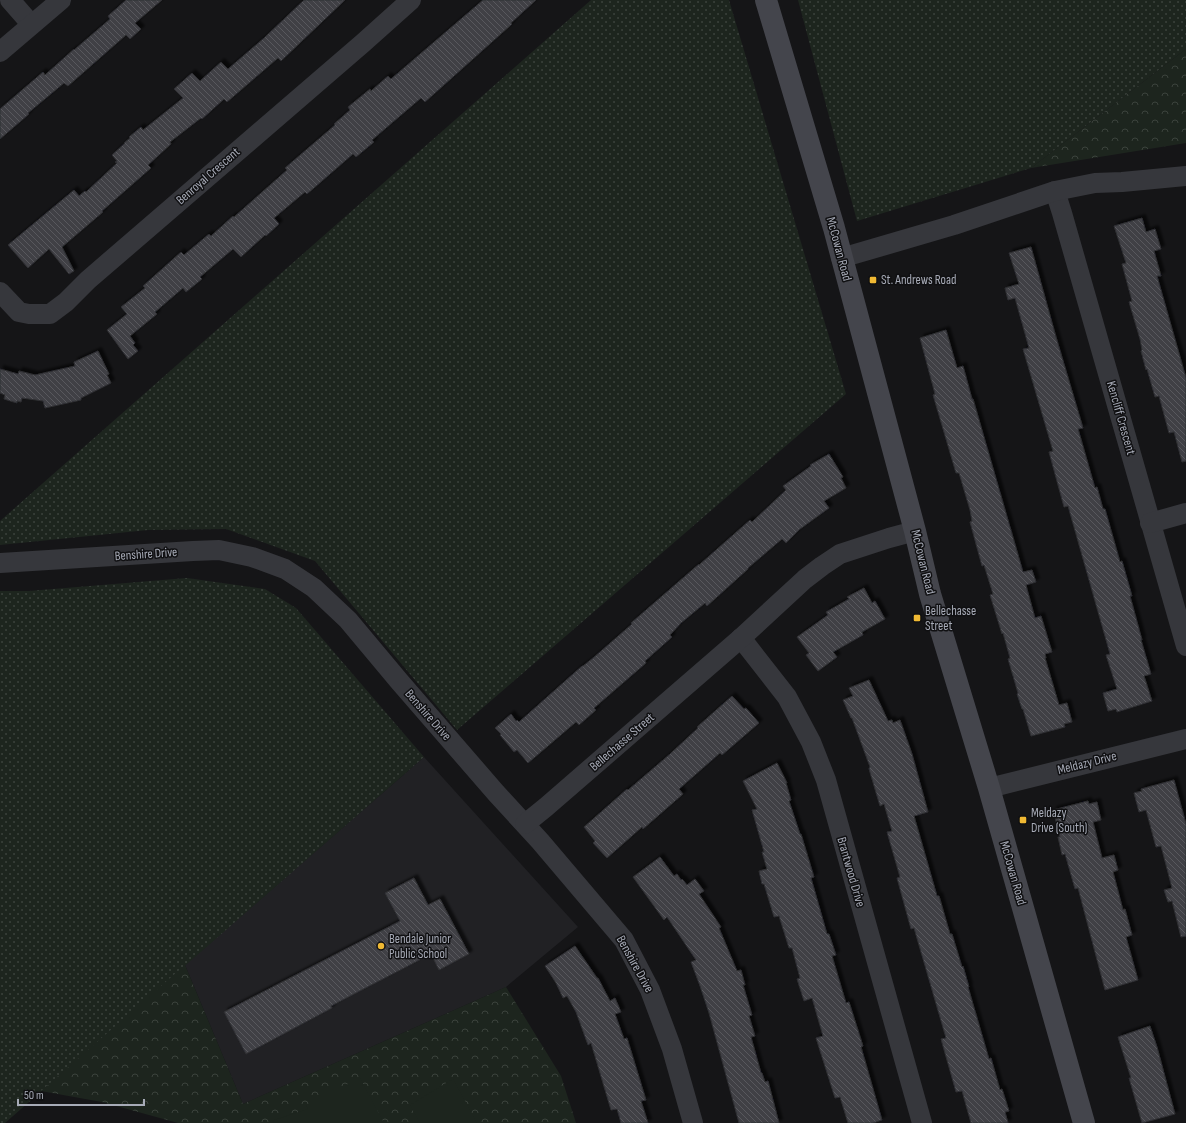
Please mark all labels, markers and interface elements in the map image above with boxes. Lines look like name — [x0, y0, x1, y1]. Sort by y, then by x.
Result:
street label: Benroyal Crescent — [173, 144, 243, 208]
street label: McCowan Road — [823, 215, 855, 283]
place label: St. Andrews Road — [881, 272, 956, 288]
marker: St. Andrews Road — [868, 275, 878, 285]
street label: Kencliff Crescent — [1103, 379, 1139, 457]
street label: McCowan Road — [907, 528, 939, 596]
street label: Benshire Drive — [114, 544, 178, 564]
place label: Bellechasse Street — [925, 603, 976, 634]
marker: Bellechasse Street — [912, 613, 922, 623]
street label: Benshire Drive — [401, 686, 455, 744]
street label: Bellechasse Street — [586, 709, 658, 775]
street label: Meldazy Drive — [1056, 748, 1118, 778]
place label: Meldazy Drive (South) — [1031, 805, 1087, 836]
marker: Meldazy Drive (South) — [1018, 815, 1028, 825]
street label: Brantwood Drive — [833, 835, 869, 909]
street label: McCowan Road — [996, 839, 1030, 907]
place label: Bendale Junior Public School — [389, 931, 451, 962]
street label: Benshire Drive — [613, 933, 657, 995]
marker: Bendale Junior Public School — [376, 941, 386, 951]
scale bar — [18, 1081, 144, 1107]
text: 50 m — [24, 1088, 44, 1103]

